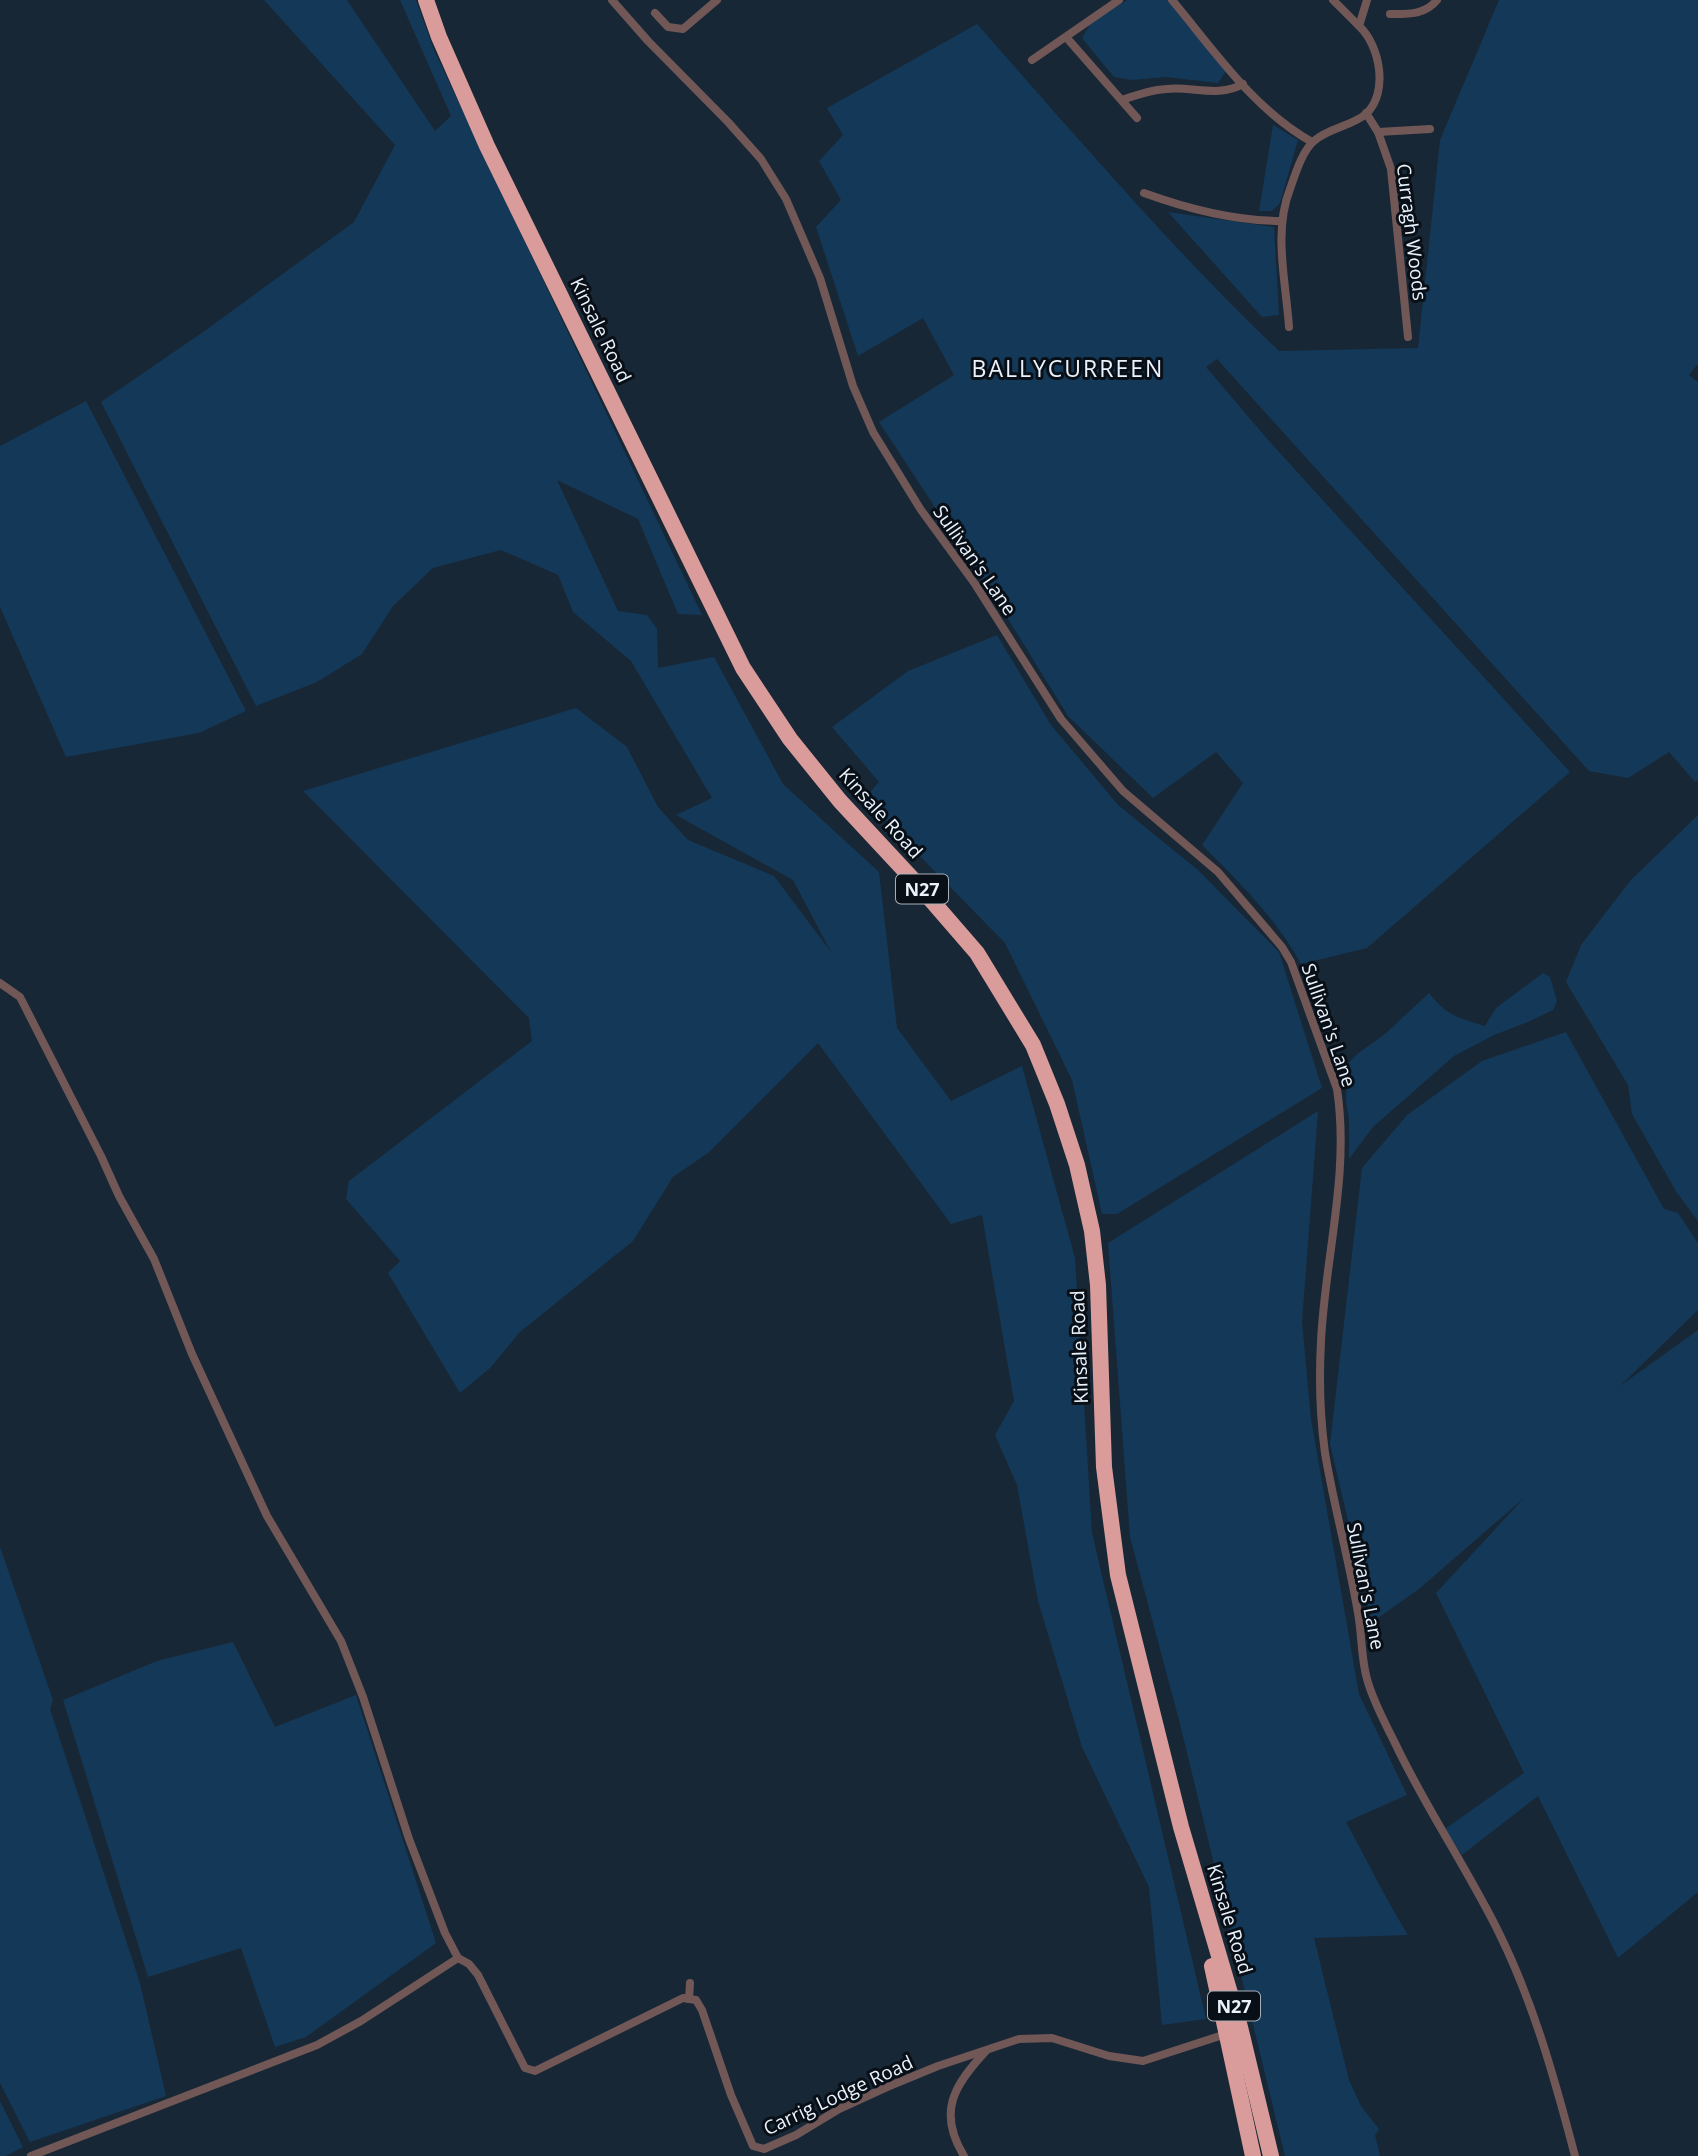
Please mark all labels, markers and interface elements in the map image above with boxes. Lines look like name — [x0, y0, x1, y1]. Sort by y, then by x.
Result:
street label: Curragh Woods — [1391, 162, 1433, 302]
street label: Kinsale Road — [564, 273, 638, 387]
district label: BALLYCURREEN — [972, 352, 1164, 384]
street label: Sullivan's Lane — [927, 500, 1023, 620]
street label: Kinsale Road — [833, 762, 929, 864]
road number: N27 — [896, 874, 948, 904]
street label: Sullivan's Lane — [1296, 960, 1362, 1090]
street label: Kinsale Road — [1064, 1290, 1094, 1404]
street label: Sullivan's Lane — [1341, 1520, 1391, 1652]
street label: Kinsale Road — [1201, 1861, 1259, 1977]
road number: N27 — [1208, 1992, 1260, 2020]
street label: Carrig Lodge Road — [759, 2049, 917, 2141]

